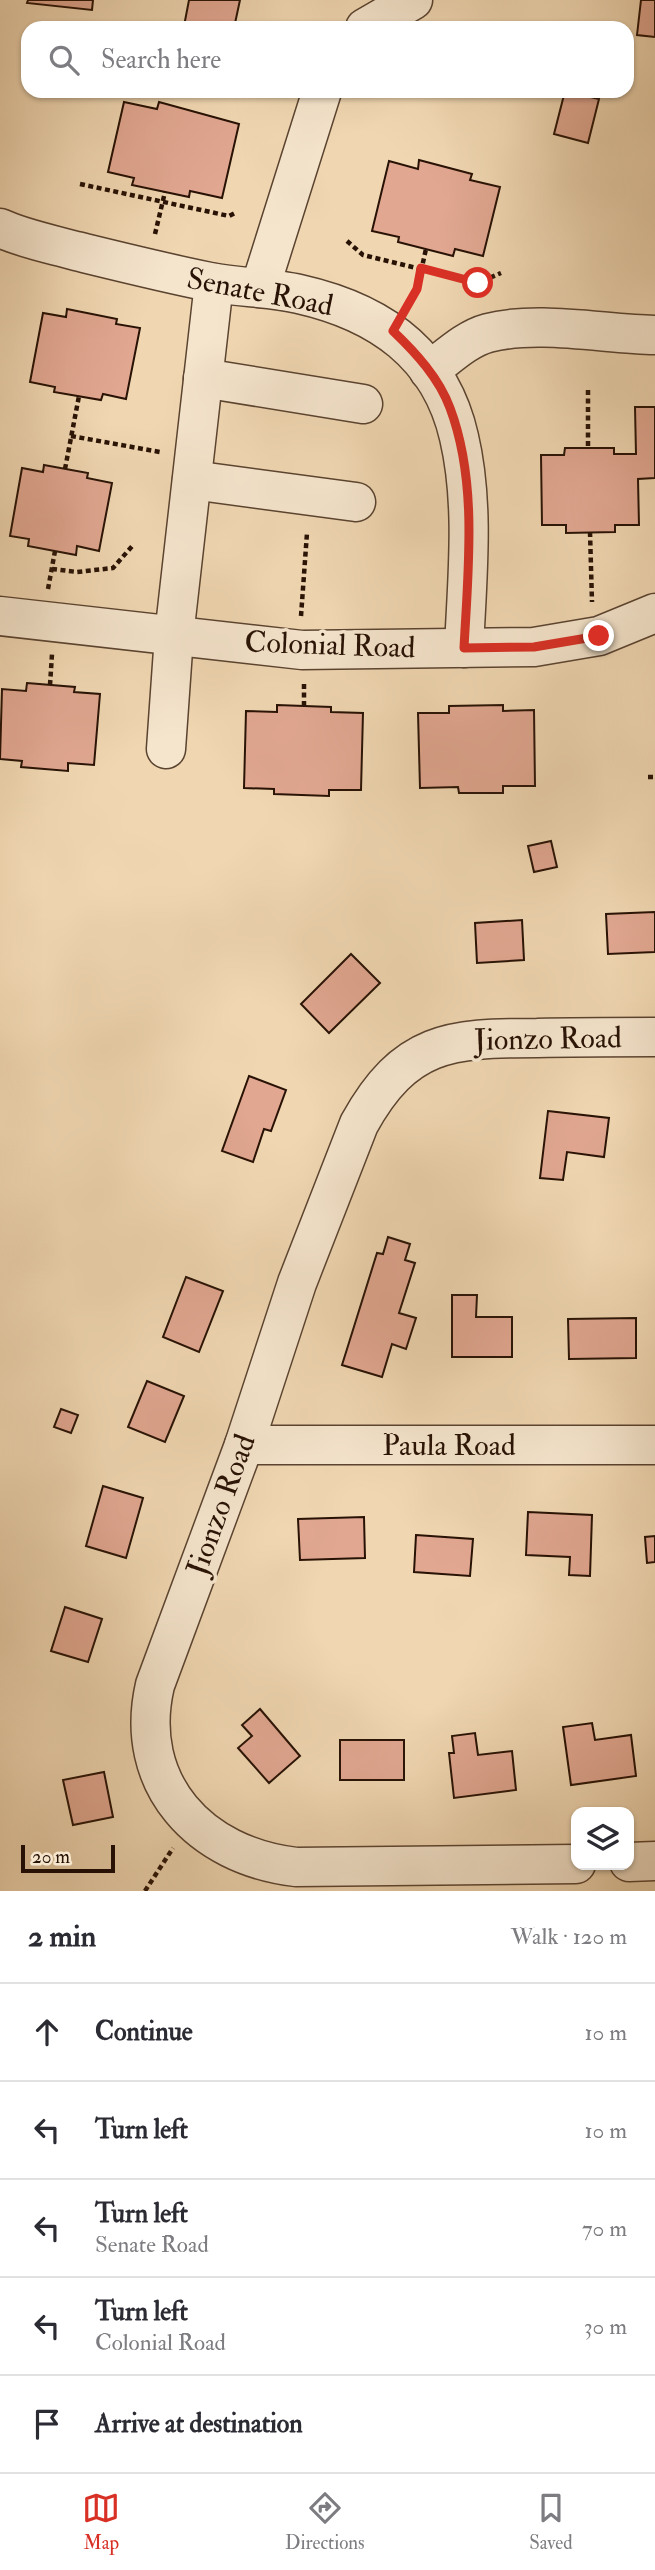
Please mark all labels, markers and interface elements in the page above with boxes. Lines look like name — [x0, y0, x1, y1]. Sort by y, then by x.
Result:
search box — [21, 21, 634, 98]
icon: search — [45, 41, 83, 79]
text: Search here — [101, 44, 221, 76]
street label: Senate Road — [184, 260, 337, 324]
route start — [462, 267, 493, 298]
route end — [583, 620, 614, 651]
street label: Colonial Road — [244, 624, 416, 666]
street label: Jionzo Road — [473, 1019, 622, 1059]
street label: Paula Road — [382, 1427, 516, 1464]
street label: Jionzo Road — [178, 1429, 264, 1582]
map controls — [571, 1807, 634, 1870]
button: layers — [571, 1807, 634, 1870]
scale bar — [21, 1842, 116, 1874]
text: 20 m — [32, 1845, 70, 1869]
text: 2 min — [28, 1918, 96, 1955]
text: Walk · 120 m — [511, 1922, 627, 1951]
icon: ahead — [28, 2013, 66, 2051]
text: Continue — [95, 2016, 193, 2048]
text: 10 m — [584, 2018, 627, 2047]
icon: left — [28, 2111, 66, 2149]
text: Turn left — [95, 2114, 188, 2146]
text: 10 m — [584, 2116, 627, 2145]
text: Turn left — [95, 2198, 188, 2230]
icon: left — [28, 2209, 66, 2247]
text: 70 m — [582, 2214, 627, 2243]
text: Senate Road — [95, 2230, 209, 2259]
text: Turn left — [95, 2296, 188, 2328]
icon: left — [28, 2307, 66, 2345]
text: 30 m — [584, 2312, 627, 2341]
text: Colonial Road — [95, 2328, 226, 2357]
icon: arrive — [28, 2405, 66, 2443]
text: Arrive at destination — [95, 2408, 303, 2440]
tab: Map — [82, 2489, 120, 2555]
tab: Directions — [285, 2489, 365, 2555]
tab: Saved — [529, 2489, 573, 2555]

